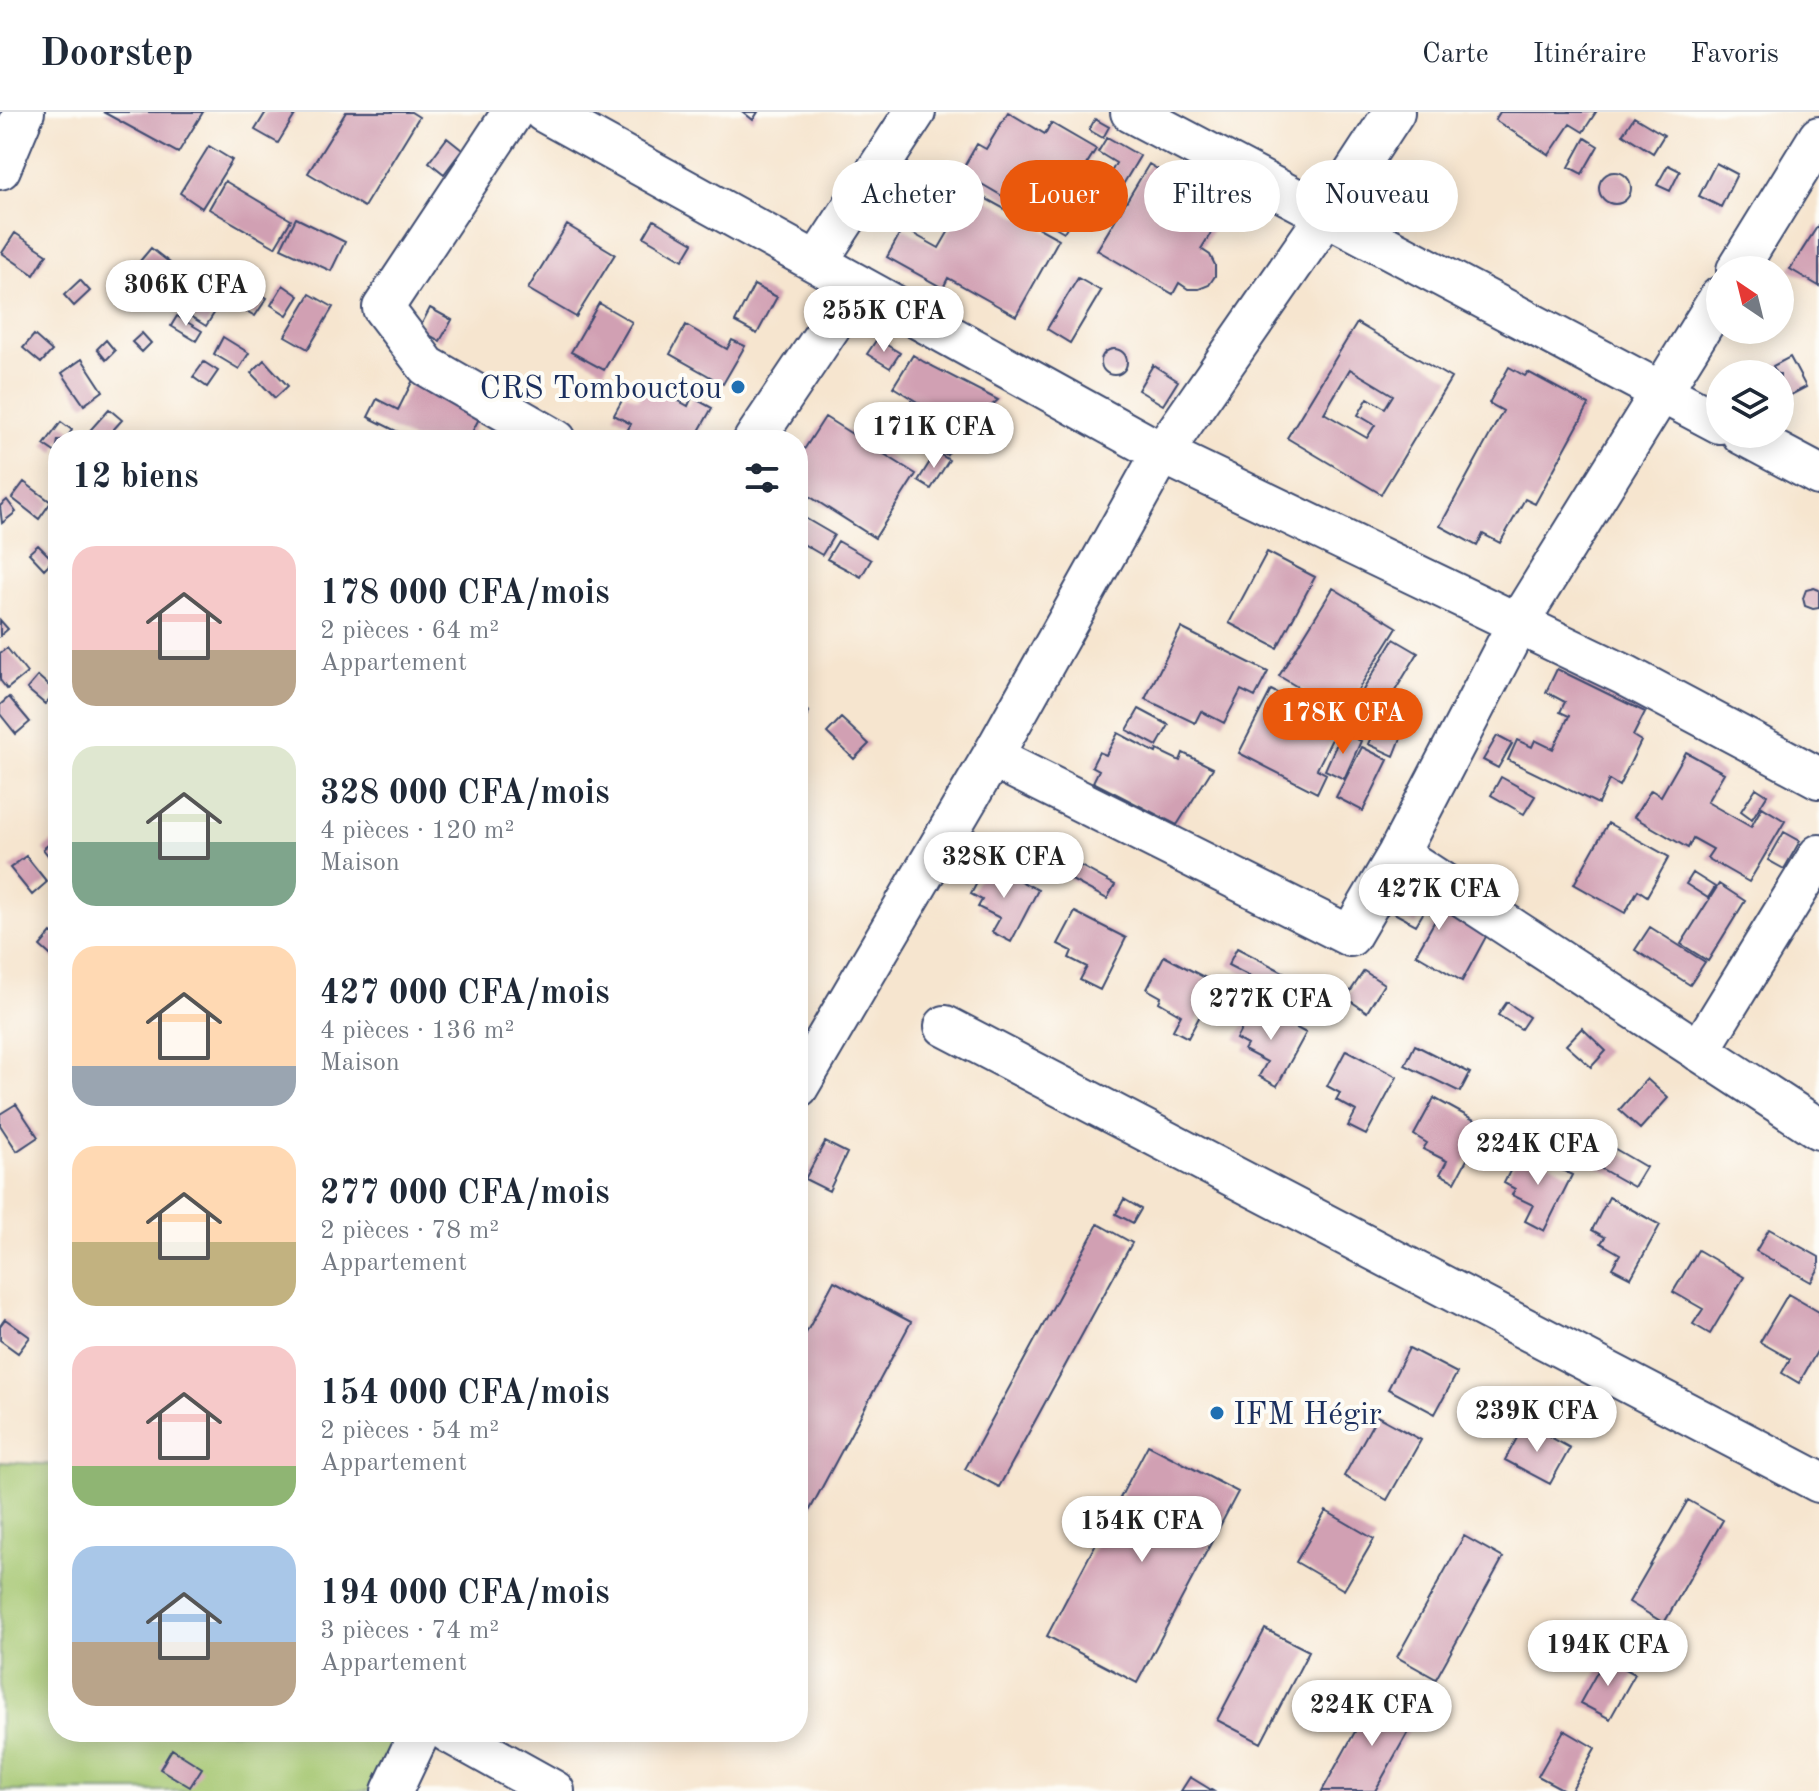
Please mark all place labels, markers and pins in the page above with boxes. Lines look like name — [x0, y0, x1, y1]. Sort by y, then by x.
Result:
pin: 306K CFA — [103, 260, 269, 328]
pin: 255K CFA — [801, 286, 967, 354]
place label: CRS Tombouctou — [479, 374, 722, 406]
marker: CRS Tombouctou — [729, 378, 747, 396]
pin: 171K CFA — [851, 402, 1017, 470]
pin: 178K CFA — [1260, 688, 1426, 756]
pin: 328K CFA — [921, 832, 1087, 900]
pin: 427K CFA — [1356, 864, 1522, 932]
pin: 277K CFA — [1188, 974, 1354, 1042]
pin: 224K CFA — [1455, 1119, 1621, 1187]
pin: 239K CFA — [1454, 1386, 1620, 1454]
place label: IFM Hégir — [1233, 1400, 1382, 1432]
marker: IFM Hégir — [1208, 1404, 1226, 1422]
pin: 154K CFA — [1059, 1496, 1225, 1564]
pin: 194K CFA — [1525, 1620, 1691, 1688]
pin: 224K CFA — [1289, 1680, 1455, 1748]

